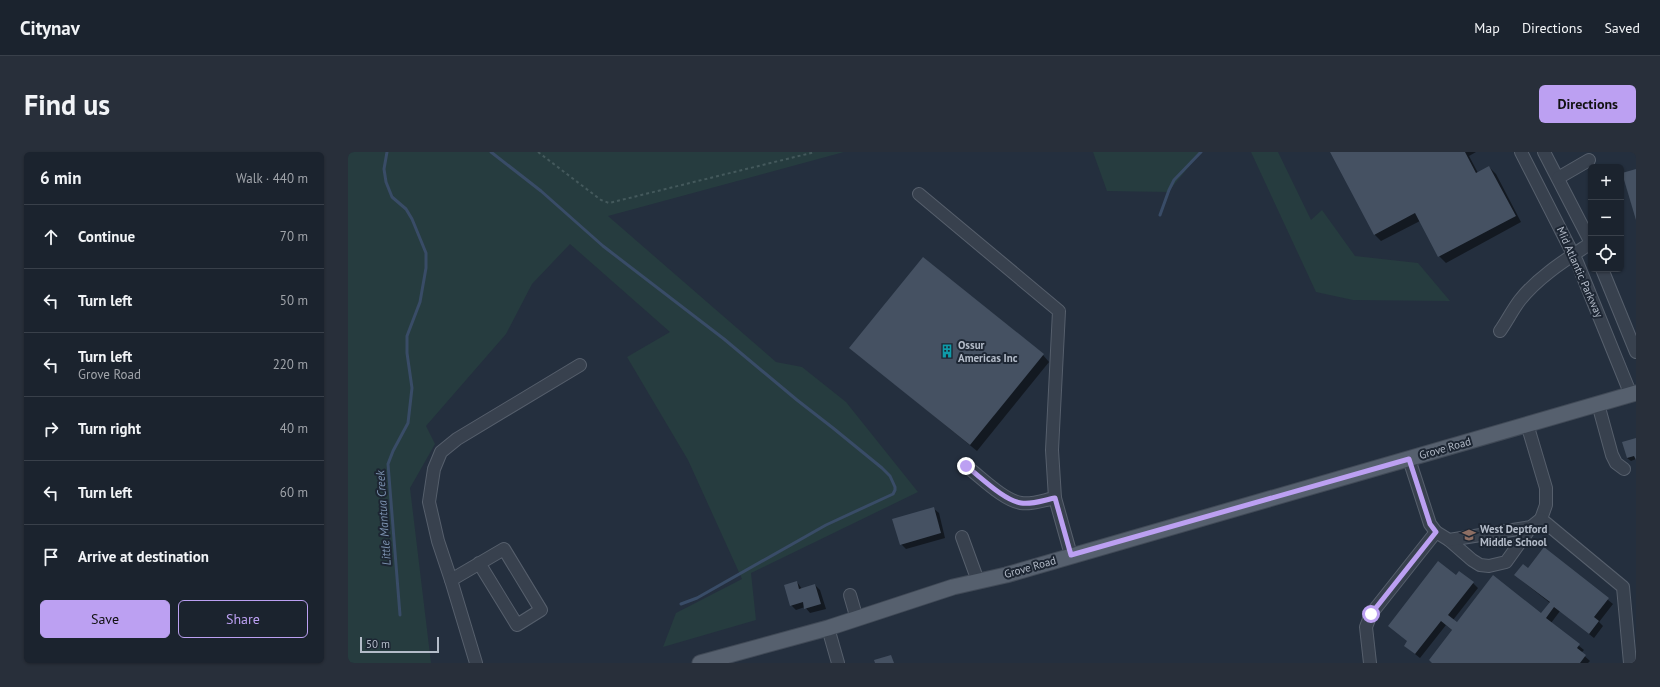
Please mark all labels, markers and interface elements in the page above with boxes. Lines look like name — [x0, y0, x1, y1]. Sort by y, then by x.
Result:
text: Citynav — [20, 16, 80, 40]
text: Map — [1474, 19, 1500, 37]
text: Directions — [1522, 19, 1582, 37]
text: Saved — [1604, 19, 1640, 37]
button: Directions — [1539, 85, 1636, 123]
text: Find us — [24, 86, 110, 123]
map controls — [1588, 164, 1624, 272]
button: + — [1588, 164, 1624, 200]
text: 6 min — [40, 167, 81, 189]
text: Walk · 440 m — [236, 170, 308, 187]
button: − — [1588, 200, 1624, 236]
street label: Mid Atlantic Parkway — [1554, 224, 1607, 320]
icon: ahead — [40, 226, 62, 248]
text: Continue — [78, 227, 135, 246]
text: 70 m — [280, 228, 308, 245]
button: locate — [1588, 236, 1624, 272]
icon: left — [40, 290, 62, 312]
text: Turn left — [78, 291, 132, 310]
text: 50 m — [280, 292, 308, 309]
place label: Ossur Americas Inc — [958, 338, 1018, 365]
building icon: Ossur Americas Inc — [939, 343, 955, 359]
text: Turn left — [78, 347, 132, 366]
icon: left — [40, 354, 62, 376]
text: 220 m — [273, 356, 308, 373]
text: Grove Road — [78, 366, 141, 383]
icon: right — [40, 418, 62, 440]
text: Turn right — [78, 419, 141, 438]
text: 40 m — [280, 420, 308, 437]
street label: Grove Road — [1417, 434, 1473, 462]
route end — [957, 457, 975, 475]
water label: Little Mantua Creek — [372, 469, 394, 566]
icon: left — [40, 482, 62, 504]
text: Turn left — [78, 483, 132, 502]
text: 60 m — [280, 484, 308, 501]
place label: West Deptford Middle School — [1480, 522, 1548, 549]
school or university icon: West Deptford Middle School — [1461, 527, 1477, 543]
icon: arrive — [40, 546, 62, 568]
text: Arrive at destination — [78, 547, 209, 566]
street label: Grove Road — [1002, 553, 1058, 581]
button: Save — [40, 600, 170, 638]
button: Share — [178, 600, 308, 638]
route start — [1362, 605, 1380, 623]
scale bar — [360, 635, 439, 654]
text: 50 m — [366, 637, 390, 651]

